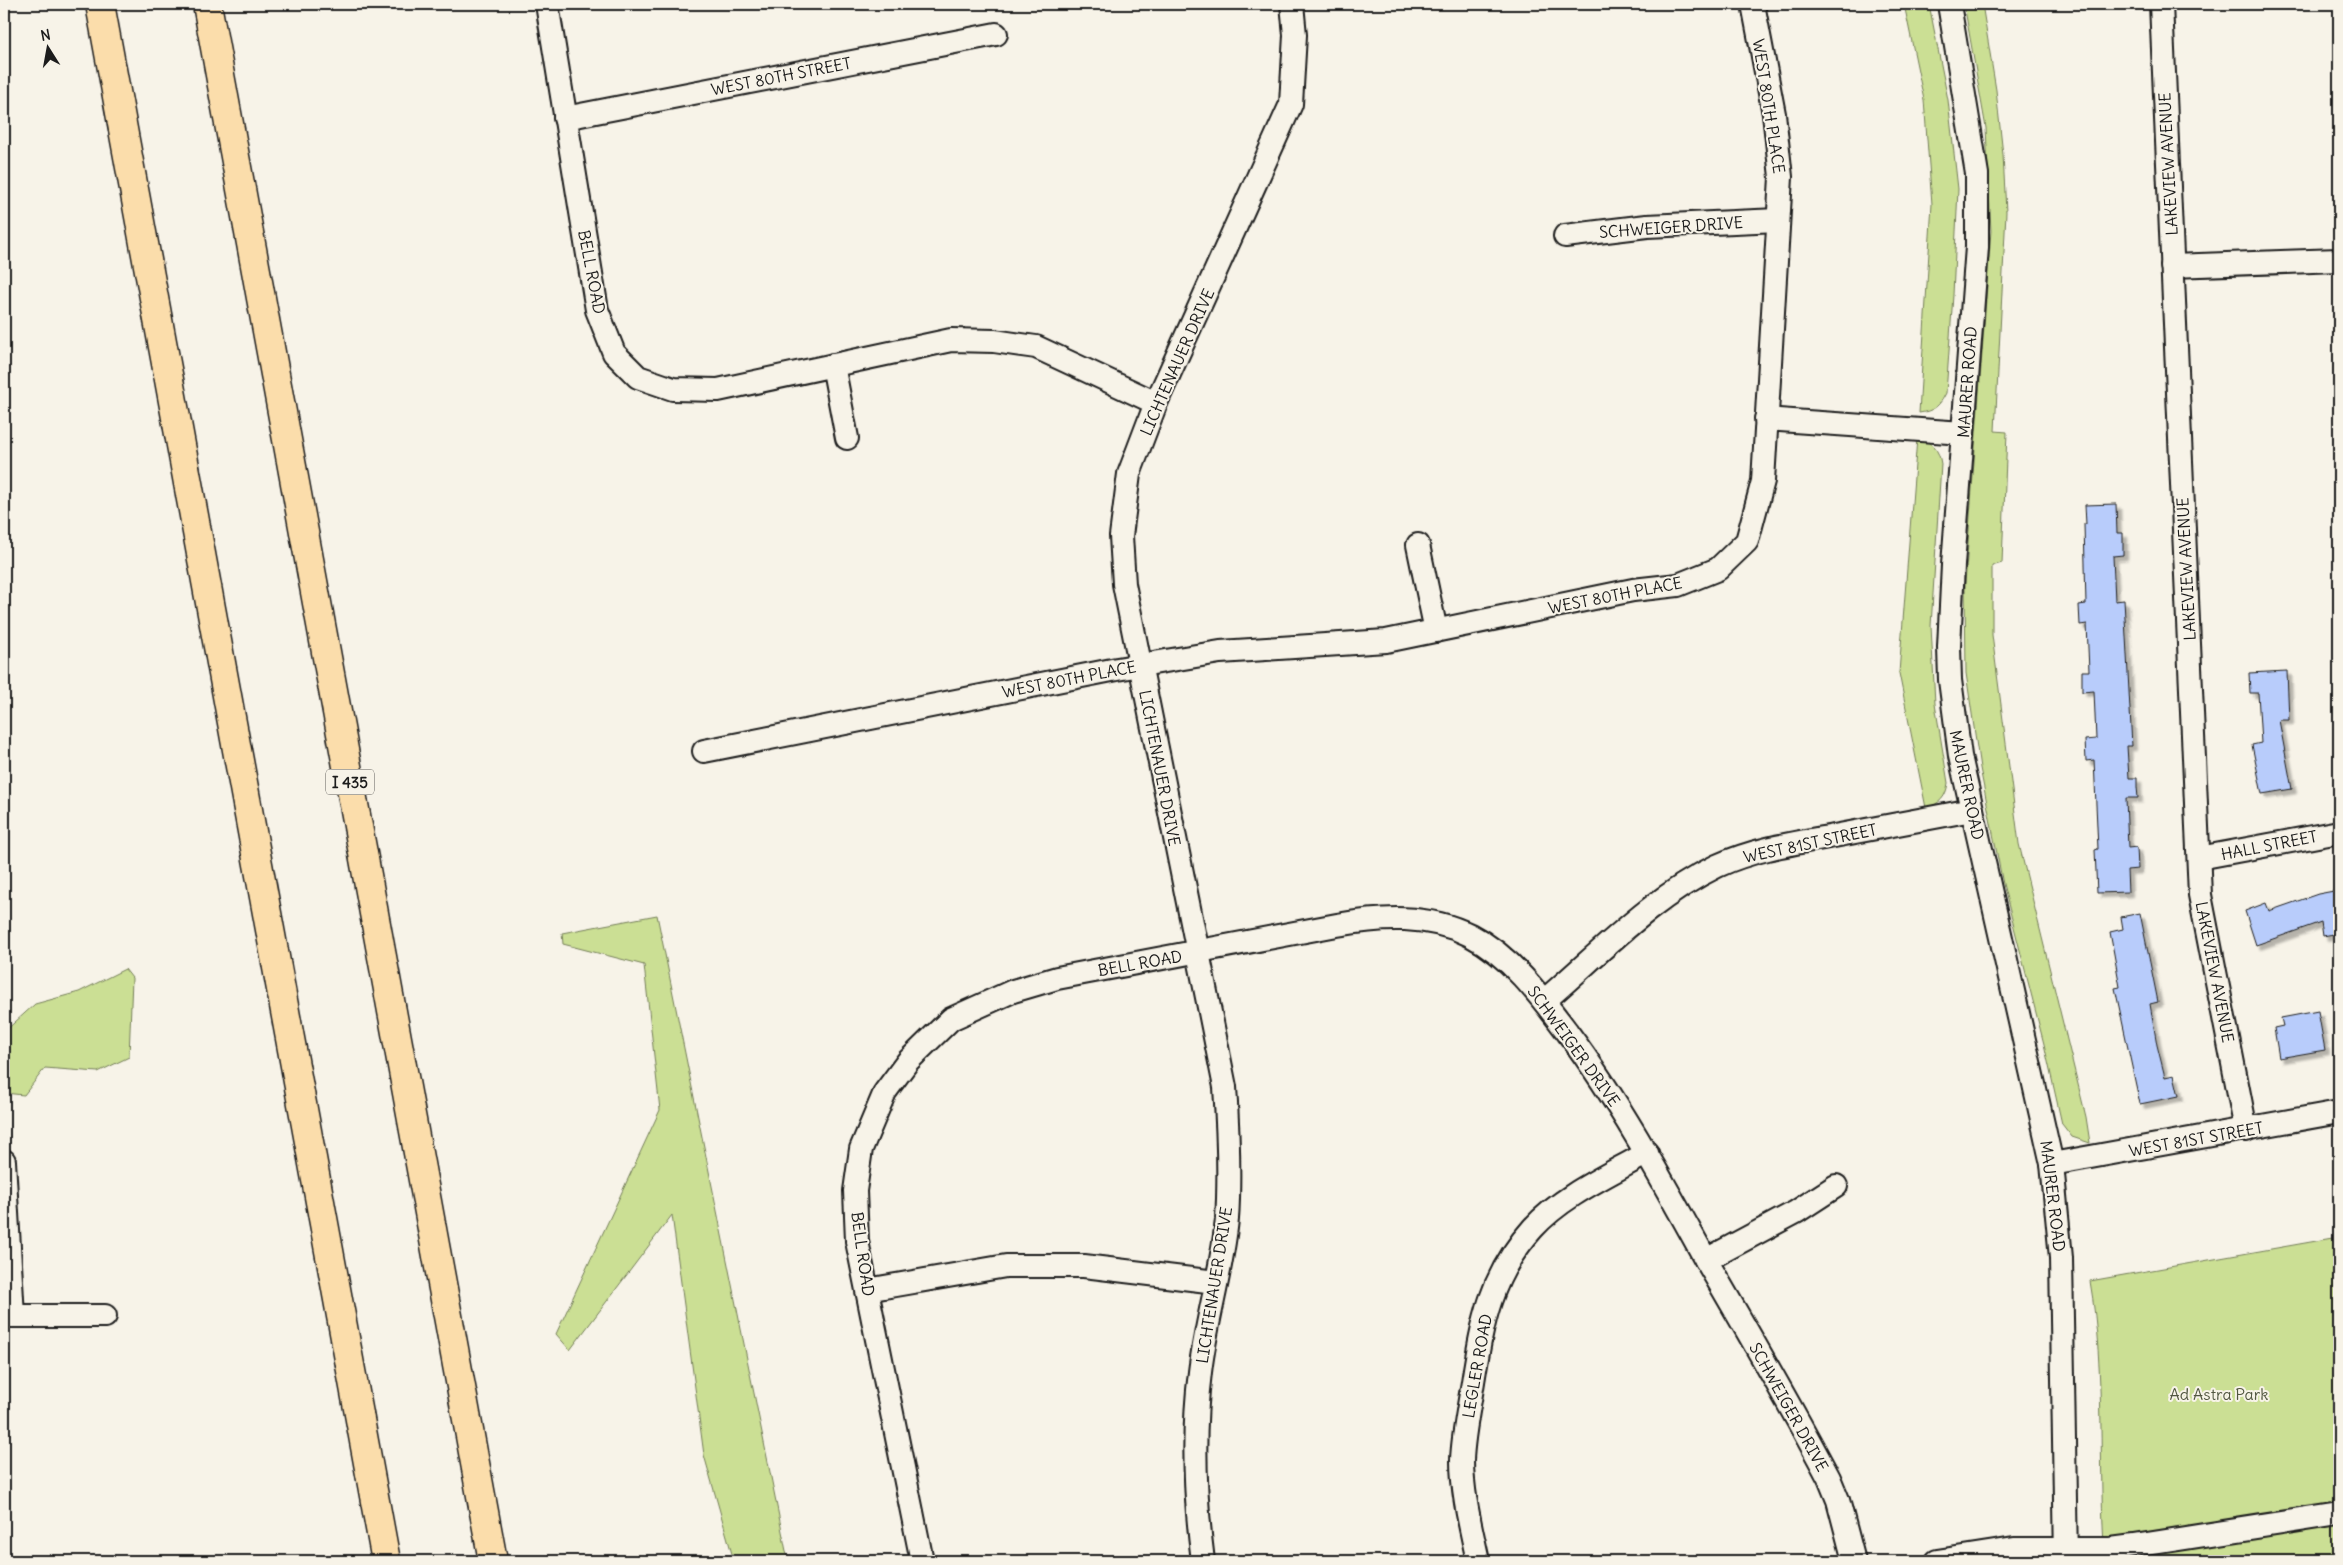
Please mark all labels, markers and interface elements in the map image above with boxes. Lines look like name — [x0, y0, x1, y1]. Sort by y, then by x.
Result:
north arrow — [22, 22, 72, 72]
text: N — [39, 25, 52, 45]
street label: WEST 80TH PLACE — [1748, 37, 1790, 175]
street label: WEST 80TH STREET — [709, 53, 853, 99]
street label: LAKEVIEW AVENUE — [2154, 92, 2182, 236]
street label: SCHWEIGER DRIVE — [1598, 212, 1744, 242]
street label: BELL ROAD — [574, 228, 610, 316]
street label: LICHTENAUER DRIVE — [1136, 285, 1218, 439]
street label: MAURER ROAD — [1953, 326, 1981, 438]
street label: LAKEVIEW AVENUE — [2172, 497, 2200, 641]
street label: WEST 80TH PLACE — [1546, 572, 1684, 618]
street label: WEST 80TH PLACE — [1000, 656, 1138, 702]
street label: LICHTENAUER DRIVE — [1135, 688, 1185, 848]
street label: MAURER ROAD — [1946, 728, 1988, 842]
road number: I 435 — [326, 770, 374, 794]
street label: WEST 81ST STREET — [1741, 819, 1879, 867]
street label: HALL STREET — [2219, 826, 2319, 864]
street label: LAKEVIEW AVENUE — [2191, 900, 2239, 1044]
street label: BELL ROAD — [1096, 946, 1184, 980]
street label: SCHWEIGER DRIVE — [1524, 982, 1624, 1110]
street label: WEST 81ST STREET — [2127, 1117, 2265, 1161]
street label: MAURER ROAD — [2036, 1139, 2070, 1253]
street label: LICHTENAUER DRIVE — [1192, 1205, 1236, 1365]
street label: BELL ROAD — [847, 1210, 879, 1298]
street label: LEGLER ROAD — [1458, 1312, 1496, 1420]
street label: SCHWEIGER DRIVE — [1745, 1339, 1833, 1475]
park label: Ad Astra Park — [2170, 1384, 2268, 1404]

